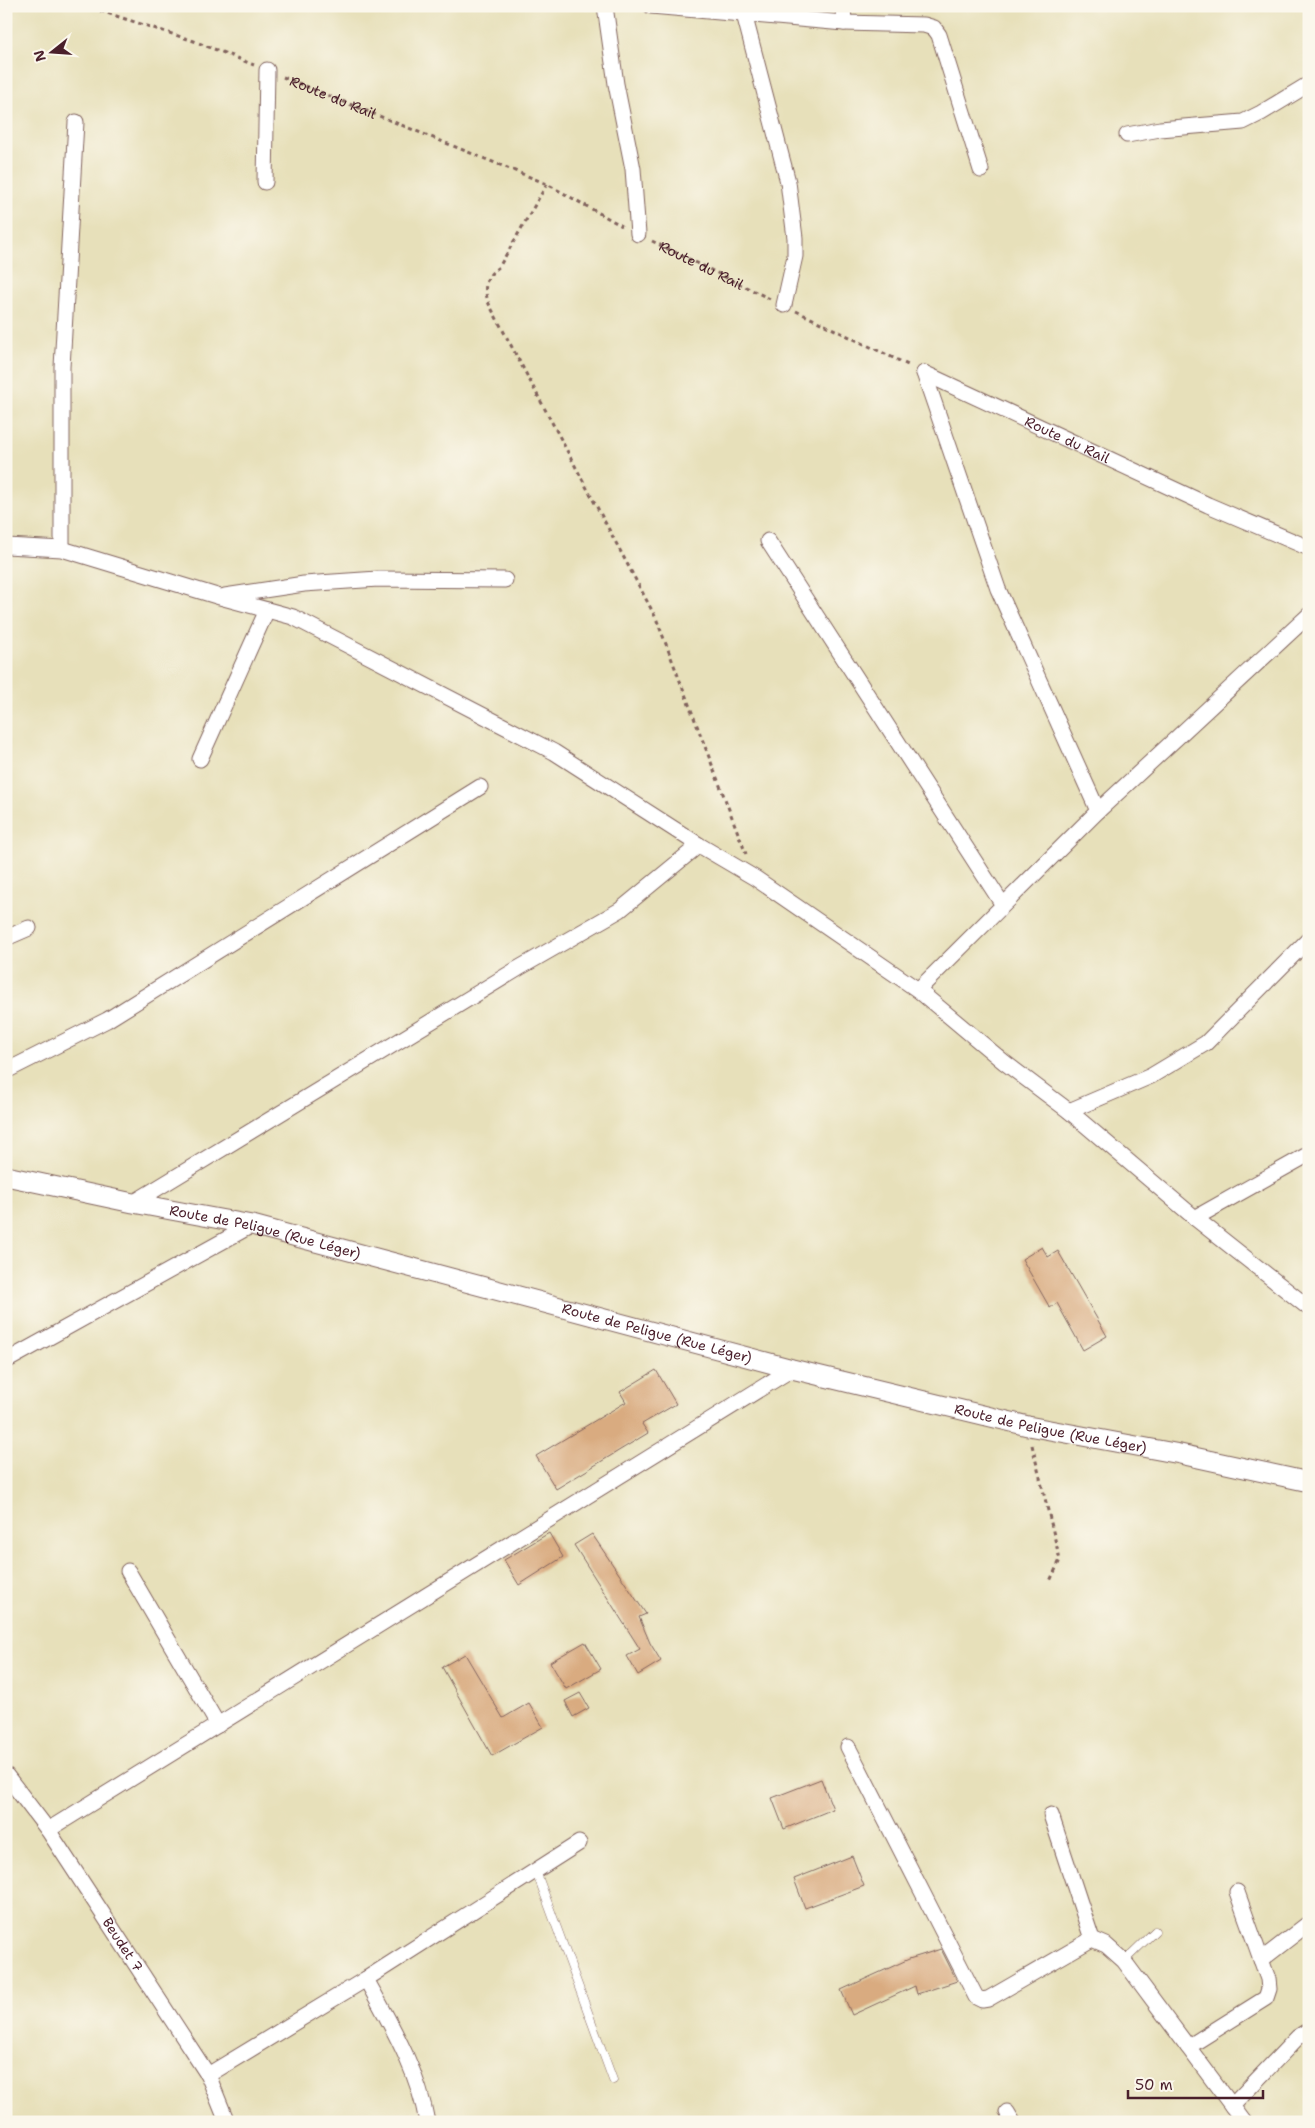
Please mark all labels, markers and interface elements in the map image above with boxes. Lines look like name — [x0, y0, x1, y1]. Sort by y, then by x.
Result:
north arrow — [28, 28, 78, 78]
text: N — [29, 48, 50, 64]
street label: Route du Rail — [287, 72, 380, 123]
street label: Route du Rail — [656, 237, 747, 294]
street label: Route du Rail — [1022, 412, 1113, 467]
street label: Route de Peligue (Rue Léger) — [168, 1201, 363, 1263]
street label: Route de Peligue (Rue Léger) — [560, 1299, 754, 1367]
street label: Route de Peligue (Rue Léger) — [953, 1400, 1148, 1457]
street label: Beudet 7 — [99, 1914, 147, 1975]
scale bar — [1128, 2068, 1262, 2100]
text: 50 m — [1135, 2075, 1173, 2095]

